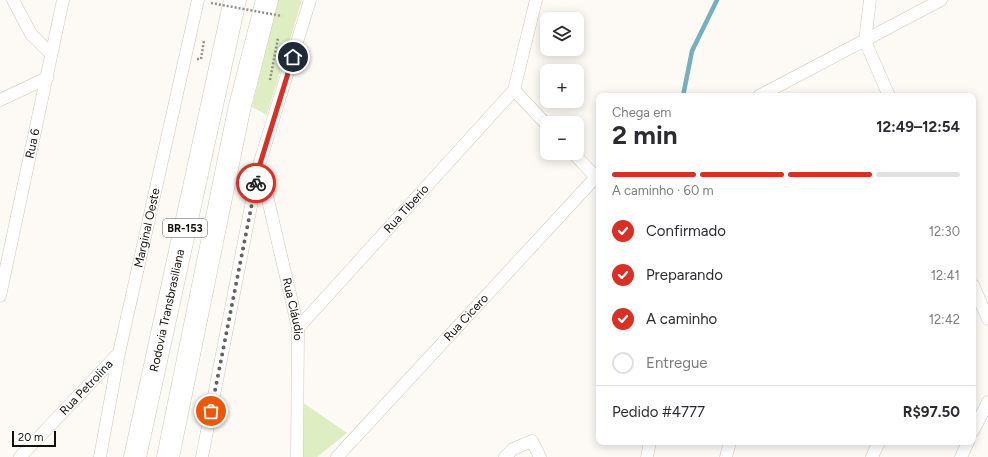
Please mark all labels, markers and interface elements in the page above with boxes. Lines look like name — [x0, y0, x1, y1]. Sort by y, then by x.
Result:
map controls — [540, 12, 584, 160]
button: layers — [540, 12, 584, 56]
pin — [276, 40, 310, 74]
icon: home — [282, 46, 304, 68]
button: + — [540, 64, 584, 108]
text: Chega em — [612, 105, 671, 120]
button: − — [540, 116, 584, 160]
text: 12:49–12:54 — [876, 118, 960, 136]
text: 2 min — [612, 119, 678, 151]
street label: Rua 6 — [22, 127, 42, 160]
courier — [236, 163, 276, 203]
icon: bike — [245, 172, 267, 194]
street label: Rua Tiberio — [381, 182, 432, 236]
text: A caminho · 60 m — [612, 183, 714, 198]
street label: Marginal Oeste — [131, 186, 163, 269]
road number: BR-153 — [163, 219, 207, 237]
icon: check — [612, 220, 634, 242]
text: Confirmado — [646, 222, 726, 240]
text: 12:30 — [929, 224, 960, 239]
street label: Rodovia Transbrasiliana — [147, 248, 187, 373]
icon: check — [612, 264, 634, 286]
text: Preparando — [646, 266, 723, 284]
text: 12:41 — [931, 268, 960, 283]
street label: Rua Cláudio — [279, 276, 306, 341]
street label: Rua Cicero — [441, 291, 491, 344]
icon: check — [612, 308, 634, 330]
text: A caminho — [646, 310, 717, 328]
text: 12:42 — [929, 312, 960, 327]
text: Entregue — [646, 354, 708, 372]
street label: Rua Petrolina — [57, 357, 116, 418]
pin — [194, 394, 228, 428]
icon: bag — [200, 400, 222, 422]
text: Pedido #4777 — [612, 403, 705, 421]
text: R$97.50 — [903, 403, 960, 421]
scale bar — [12, 429, 56, 448]
text: 20 m — [18, 431, 43, 444]

